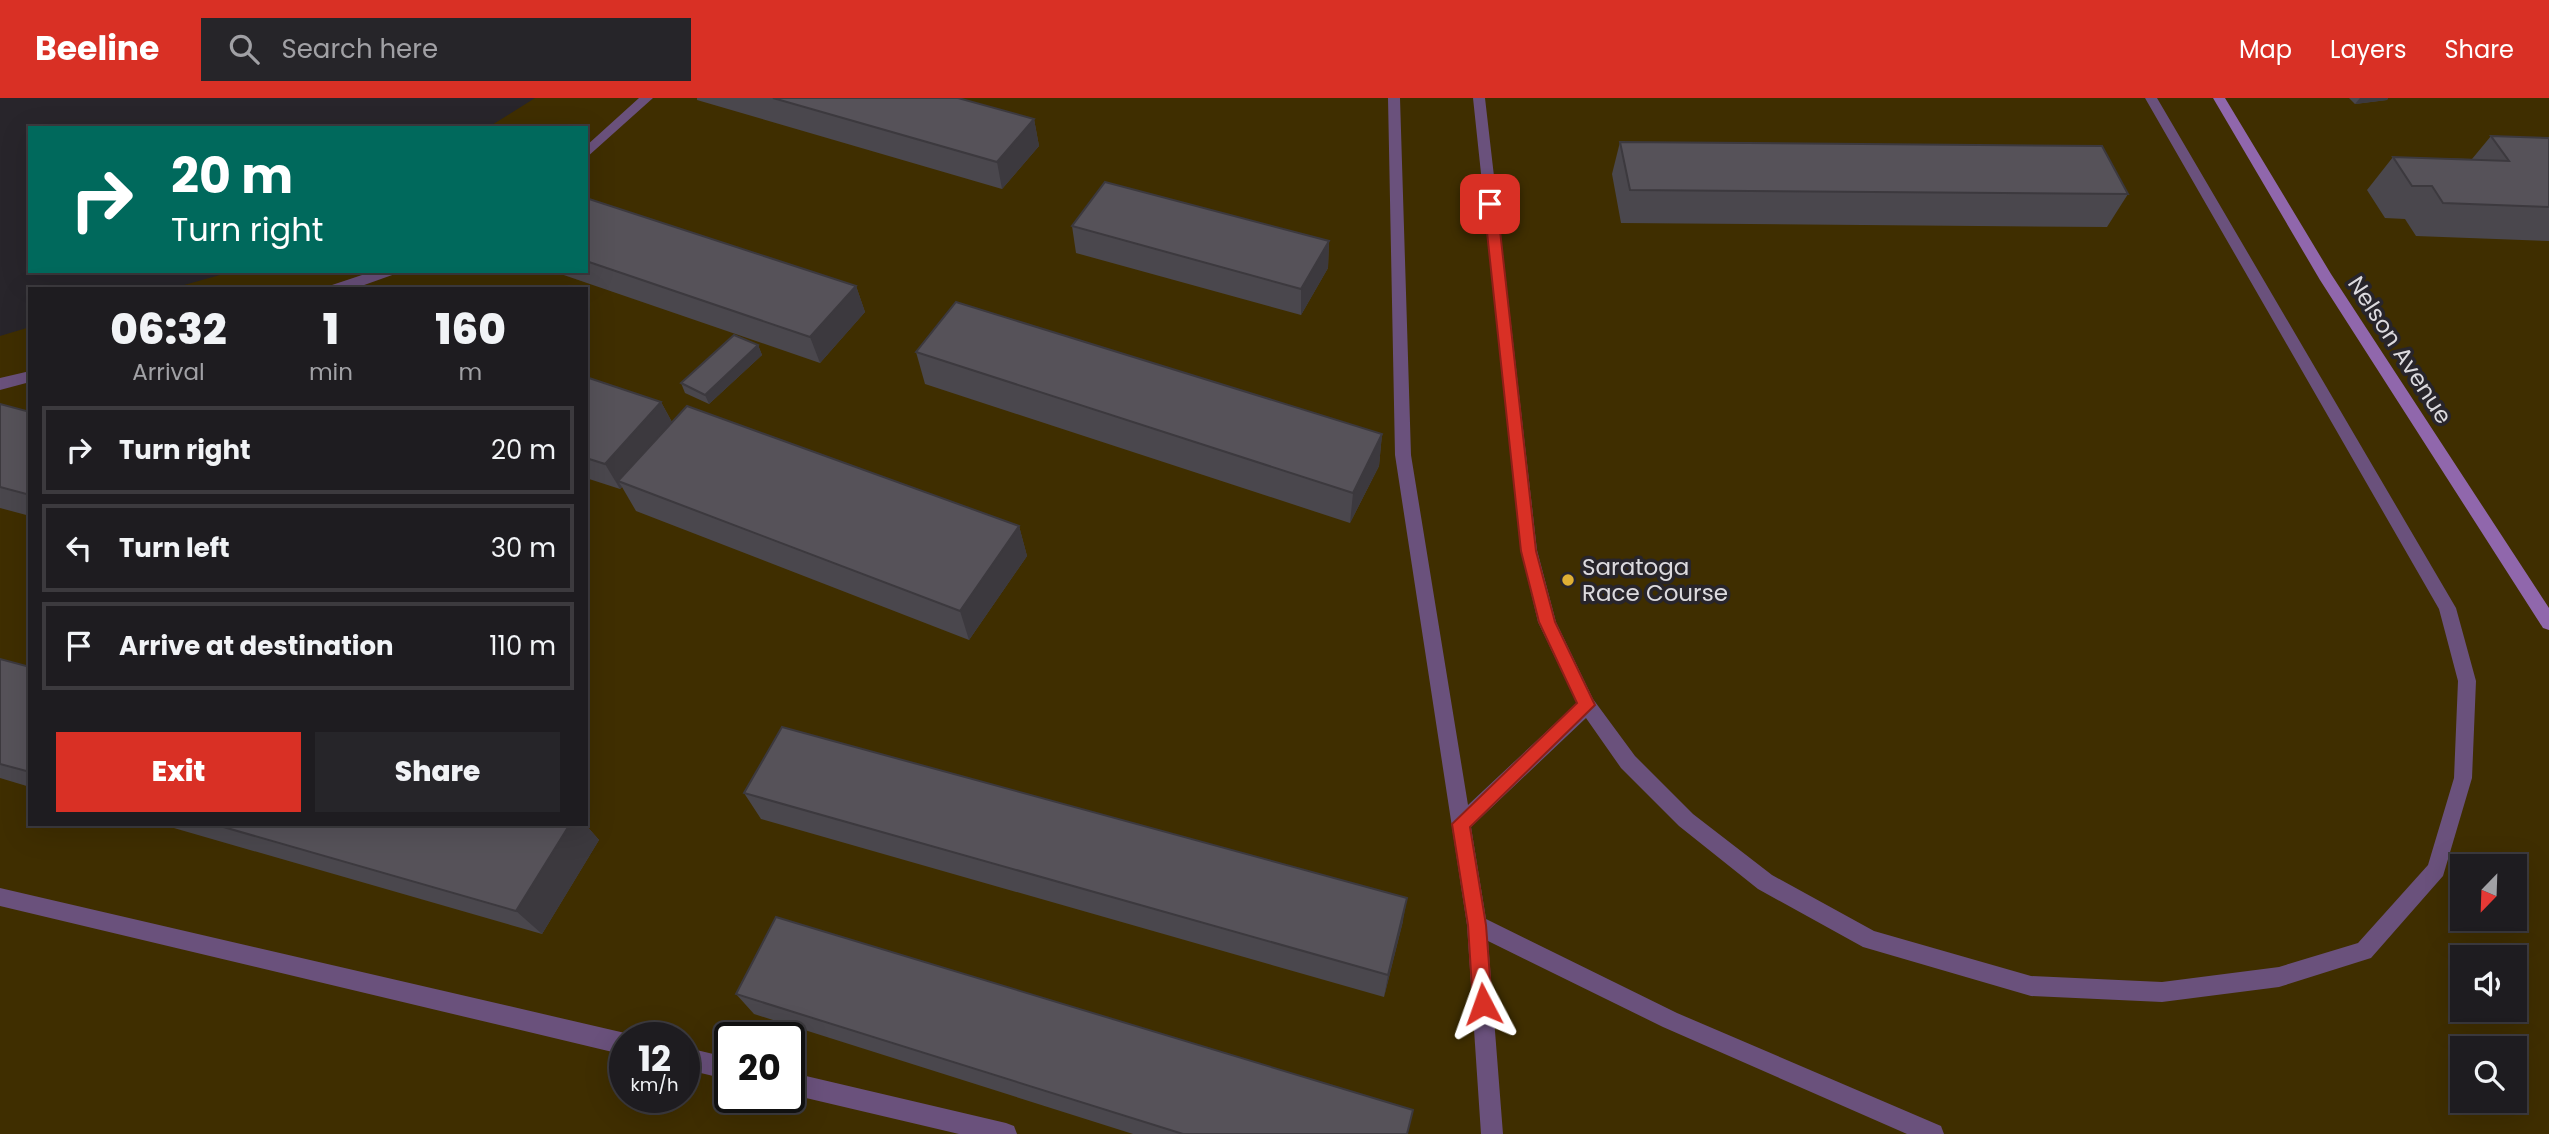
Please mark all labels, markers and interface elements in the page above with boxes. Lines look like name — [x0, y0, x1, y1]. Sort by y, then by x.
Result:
search box — [201, 18, 691, 81]
text: Beeline — [35, 25, 159, 72]
icon: search — [225, 30, 263, 68]
text: Search here — [281, 31, 438, 67]
text: Map — [2239, 33, 2292, 66]
text: Layers — [2330, 33, 2406, 66]
text: Share — [2444, 33, 2514, 66]
text: 20 m — [171, 142, 293, 210]
icon: right — [56, 154, 147, 245]
pin — [1460, 174, 1520, 234]
icon: arrive — [1471, 185, 1509, 223]
text: Turn right — [171, 207, 323, 252]
street label: Nelson Avenue — [2340, 270, 2460, 430]
text: 06:32 — [110, 300, 227, 359]
text: 1 — [323, 300, 339, 359]
text: 160 — [435, 300, 506, 359]
text: Arrival — [132, 356, 205, 388]
text: min — [309, 356, 353, 388]
text: m — [459, 356, 482, 388]
icon: right — [60, 431, 98, 469]
text: Turn right — [119, 432, 251, 468]
text: 20 m — [491, 432, 556, 468]
icon: left — [60, 529, 98, 567]
text: Turn left — [119, 530, 230, 566]
text: 30 m — [491, 530, 556, 566]
place label: Saratoga Race Course — [1582, 551, 1728, 609]
marker: Saratoga Race Course — [1560, 572, 1576, 588]
icon: arrive — [60, 627, 98, 665]
text: Arrive at destination — [119, 628, 394, 664]
text: 110 m — [489, 628, 556, 664]
button: Exit — [56, 732, 301, 812]
button: Share — [315, 732, 560, 812]
north arrow — [2450, 854, 2527, 931]
map controls — [2450, 854, 2527, 1113]
button: sound — [2450, 945, 2527, 1022]
position arrow — [1446, 967, 1520, 1041]
speed limit sign: 20 — [714, 1022, 805, 1113]
text: 12 — [638, 1034, 671, 1083]
button: search — [2450, 1036, 2527, 1113]
text: km/h — [631, 1072, 678, 1097]

